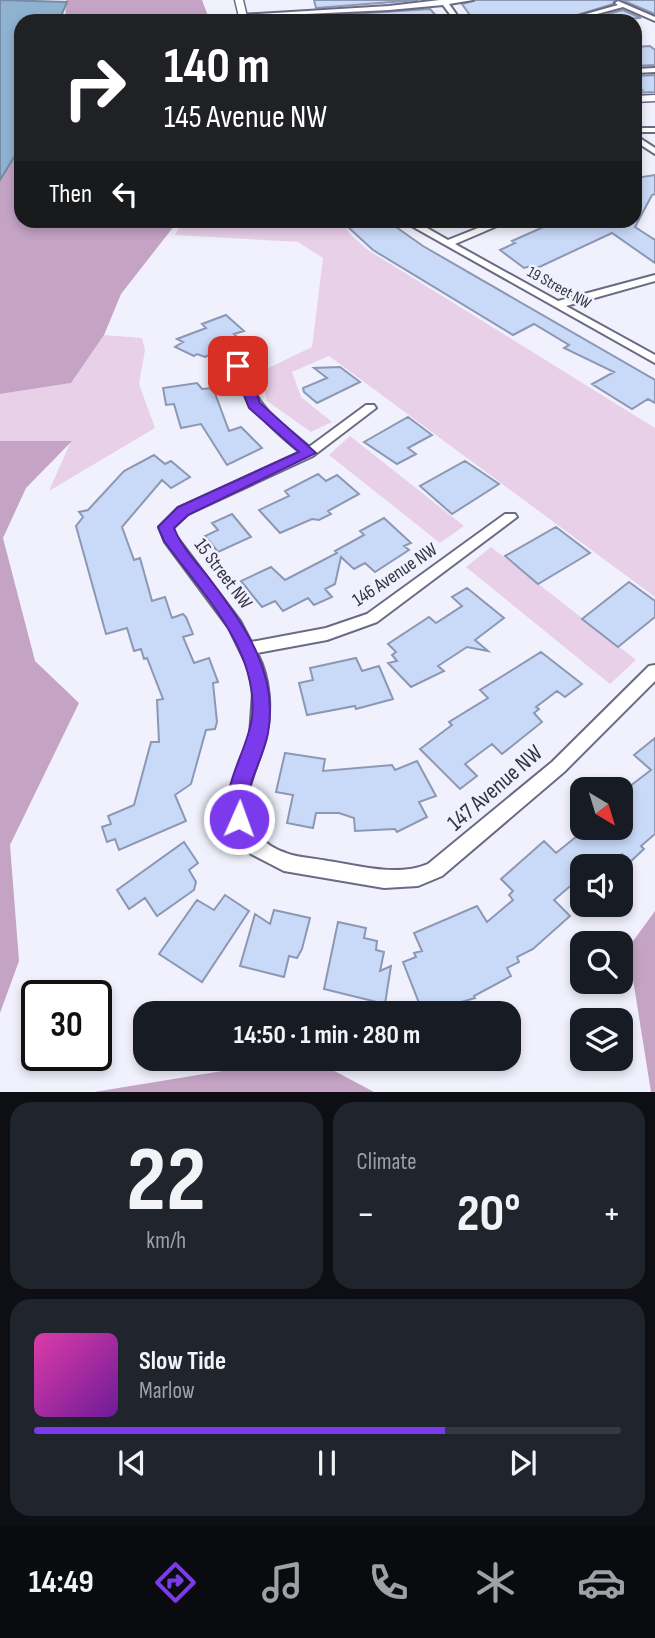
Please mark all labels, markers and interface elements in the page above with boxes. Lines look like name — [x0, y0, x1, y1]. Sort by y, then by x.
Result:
text: 140 m — [164, 38, 270, 97]
icon: right — [49, 42, 140, 133]
text: 145 Avenue NW — [164, 98, 327, 137]
icon: left — [106, 175, 144, 213]
text: Then — [49, 179, 92, 210]
street label: 19 Street NW — [524, 263, 595, 314]
pin — [208, 336, 268, 396]
icon: arrive — [219, 347, 257, 385]
street label: 15 Street NW — [189, 534, 257, 614]
street label: 146 Avenue NW — [348, 538, 442, 612]
street label: 147 Avenue NW — [442, 739, 548, 837]
north arrow — [570, 777, 634, 840]
map controls — [570, 777, 633, 1071]
position arrow — [202, 782, 276, 856]
button: sound — [570, 854, 633, 917]
button: search — [570, 931, 633, 994]
speed limit sign: 30 — [21, 980, 112, 1071]
button: layers — [570, 1008, 633, 1071]
text: 14:50 · 1 min · 280 m — [234, 1020, 420, 1051]
text: 22 — [126, 1127, 206, 1236]
text: Climate — [357, 1148, 416, 1176]
text: 20° — [457, 1183, 521, 1246]
text: − — [357, 1192, 375, 1237]
text: + — [602, 1192, 621, 1237]
text: km/h — [146, 1227, 186, 1255]
text: Slow Tide — [139, 1346, 226, 1377]
text: Marlow — [139, 1377, 195, 1405]
icon: previous — [113, 1444, 151, 1482]
icon: pause — [308, 1444, 346, 1482]
icon: next — [504, 1444, 542, 1482]
icon: directions — [151, 1558, 200, 1607]
icon: music — [258, 1558, 307, 1607]
icon: phone — [364, 1558, 413, 1607]
icon: climate — [471, 1558, 520, 1607]
icon: car — [577, 1558, 626, 1607]
text: 14:49 — [29, 1563, 94, 1602]

